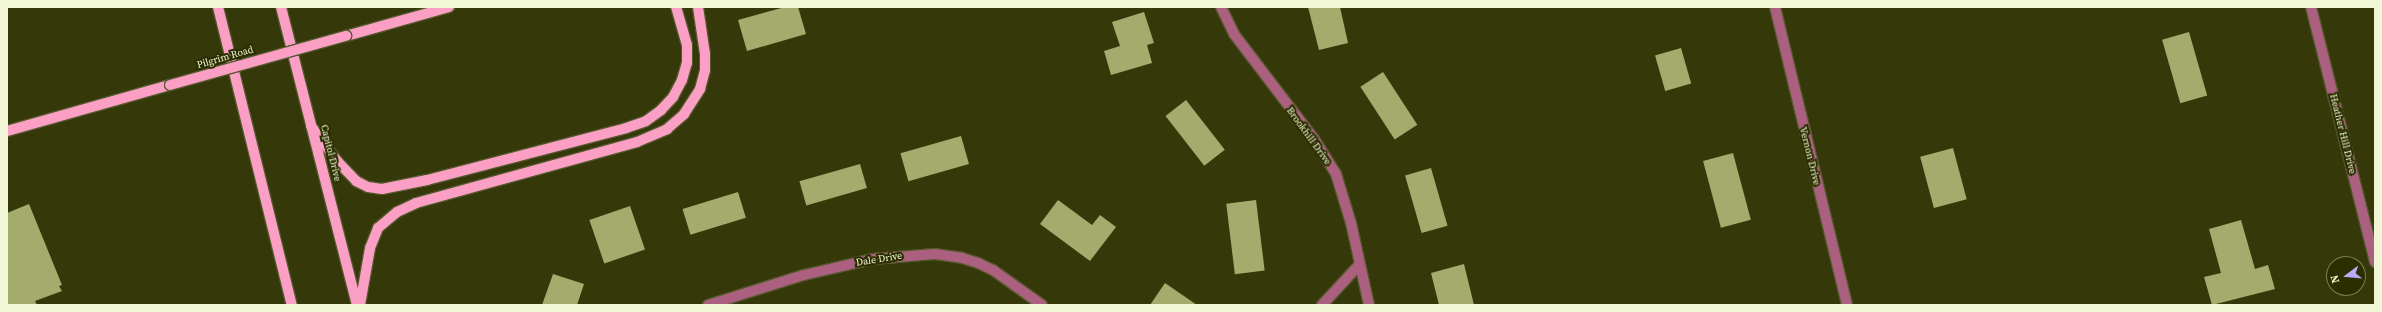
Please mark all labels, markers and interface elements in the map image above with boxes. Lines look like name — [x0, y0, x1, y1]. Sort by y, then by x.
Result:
street label: Pilgrim Road — [195, 43, 255, 71]
street label: Heather Hill Drive — [2327, 93, 2359, 175]
street label: Brookhill Drive — [1284, 105, 1334, 167]
street label: Capitol Drive — [318, 123, 344, 183]
street label: Vernon Drive — [1797, 126, 1823, 186]
street label: Dale Drive — [855, 249, 903, 269]
north arrow — [2326, 256, 2366, 296]
text: N — [2327, 273, 2343, 285]

